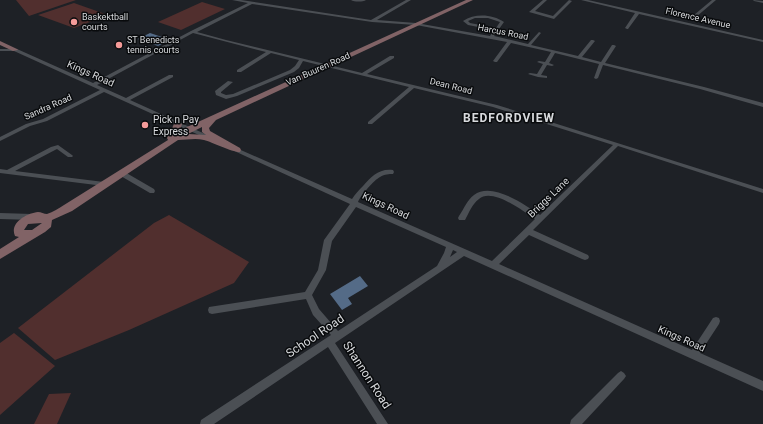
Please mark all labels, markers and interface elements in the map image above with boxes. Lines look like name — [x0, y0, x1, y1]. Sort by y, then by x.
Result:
street label: Florence Avenue — [665, 6, 732, 30]
place label: Baskektball courts — [82, 12, 128, 32]
marker: Baskektball courts — [69, 17, 79, 27]
street label: Harcus Road — [477, 22, 529, 42]
place label: ST Benedicts tennis courts — [127, 35, 180, 55]
marker: ST Benedicts tennis courts — [114, 40, 124, 50]
street label: Van Buuren Road — [285, 50, 351, 88]
street label: Kings Road — [66, 58, 116, 89]
street label: Dean Road — [429, 76, 473, 96]
street label: Sandra Road — [23, 92, 73, 122]
district label: BEDFORDVIEW — [463, 111, 555, 125]
place label: Pick n Pay Express — [153, 114, 199, 137]
marker: Pick n Pay Express — [140, 120, 150, 130]
street label: Briggs Lane — [526, 175, 571, 220]
street label: Kings Road — [361, 190, 411, 221]
street label: School Road — [283, 311, 347, 361]
street label: Kings Road — [657, 323, 707, 354]
street label: Shannon Road — [340, 339, 394, 411]

